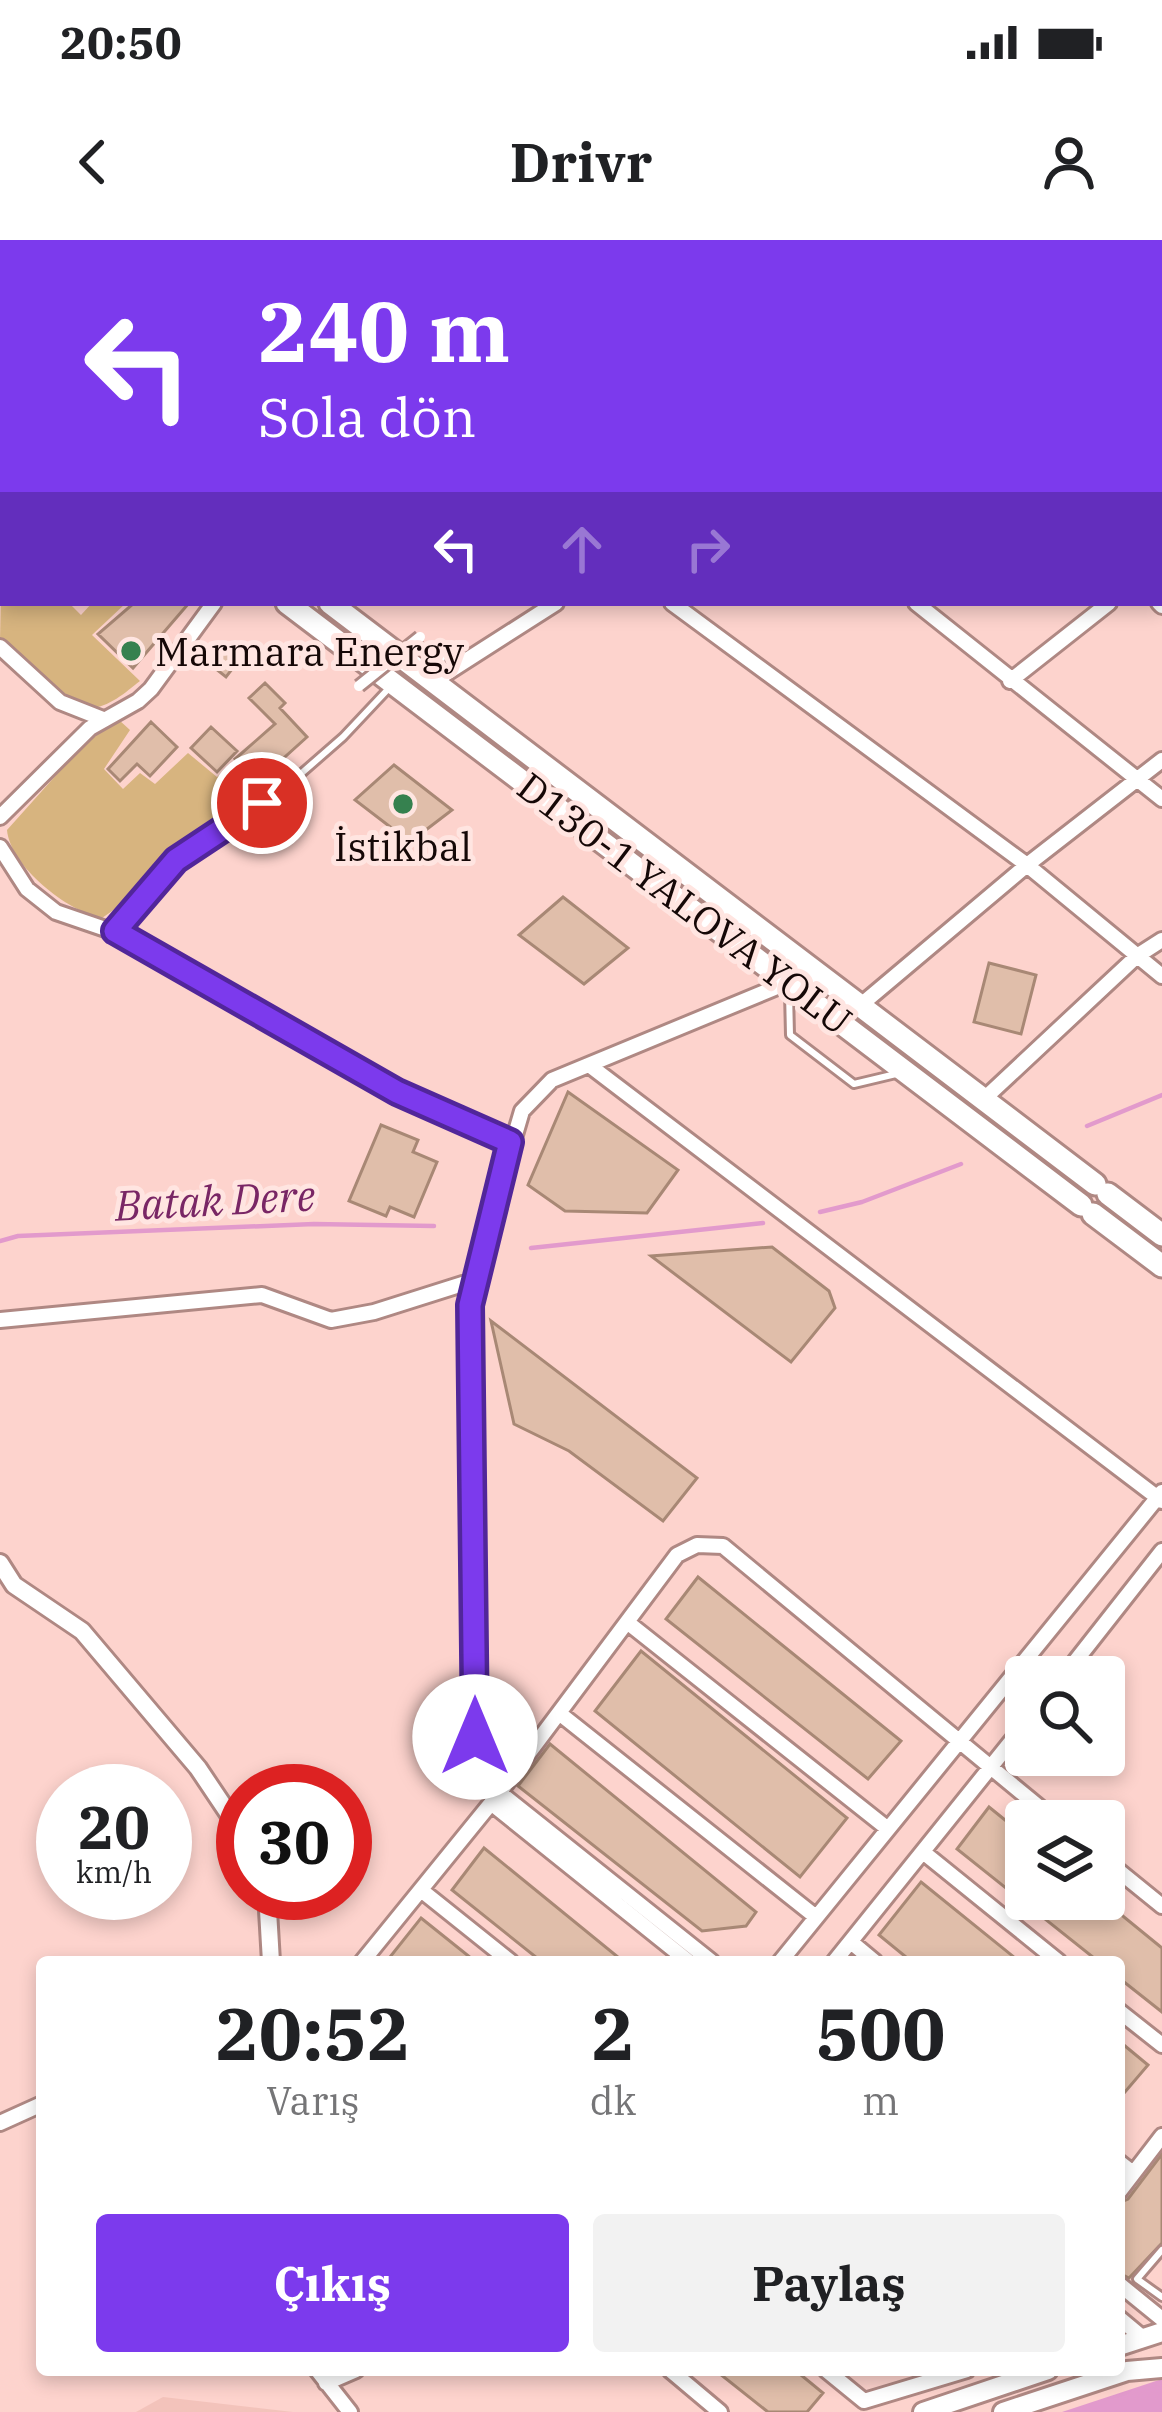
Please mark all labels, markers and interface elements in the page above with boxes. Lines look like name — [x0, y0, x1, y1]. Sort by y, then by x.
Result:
text: 20:50 — [60, 13, 182, 71]
text: Drivr — [510, 127, 652, 197]
icon: back — [60, 129, 126, 195]
icon: person — [1036, 129, 1102, 195]
text: 240 m — [258, 276, 510, 385]
icon: left — [60, 288, 216, 444]
text: Sola dön — [258, 382, 476, 452]
icon: left — [423, 516, 489, 582]
icon: ahead — [549, 516, 615, 582]
icon: right — [675, 516, 741, 582]
place label: Marmara Energy — [155, 626, 464, 677]
marker: Marmara Energy — [118, 638, 144, 664]
pin — [211, 752, 313, 854]
street label: D130-1 YALOVA YOLU — [507, 760, 863, 1046]
icon: arrive — [229, 770, 295, 836]
marker: İstikbal — [390, 791, 416, 817]
place label: İstikbal — [334, 821, 472, 872]
water label: Batak Dere — [113, 1167, 317, 1233]
map controls — [1005, 1656, 1125, 1920]
button: search — [1005, 1656, 1125, 1776]
position arrow — [412, 1674, 538, 1800]
speed limit sign: 30 — [216, 1764, 372, 1920]
text: 20 — [78, 1787, 150, 1866]
button: layers — [1005, 1800, 1125, 1920]
text: km/h — [76, 1852, 152, 1891]
text: 20:52 — [216, 1986, 410, 2080]
text: 2 — [591, 1986, 635, 2080]
text: 500 — [816, 1986, 945, 2080]
text: Varış — [266, 2075, 360, 2126]
text: dk — [590, 2075, 636, 2126]
text: m — [862, 2075, 899, 2126]
button: Çıkış — [96, 2214, 569, 2352]
button: Paylaş — [593, 2214, 1065, 2352]

